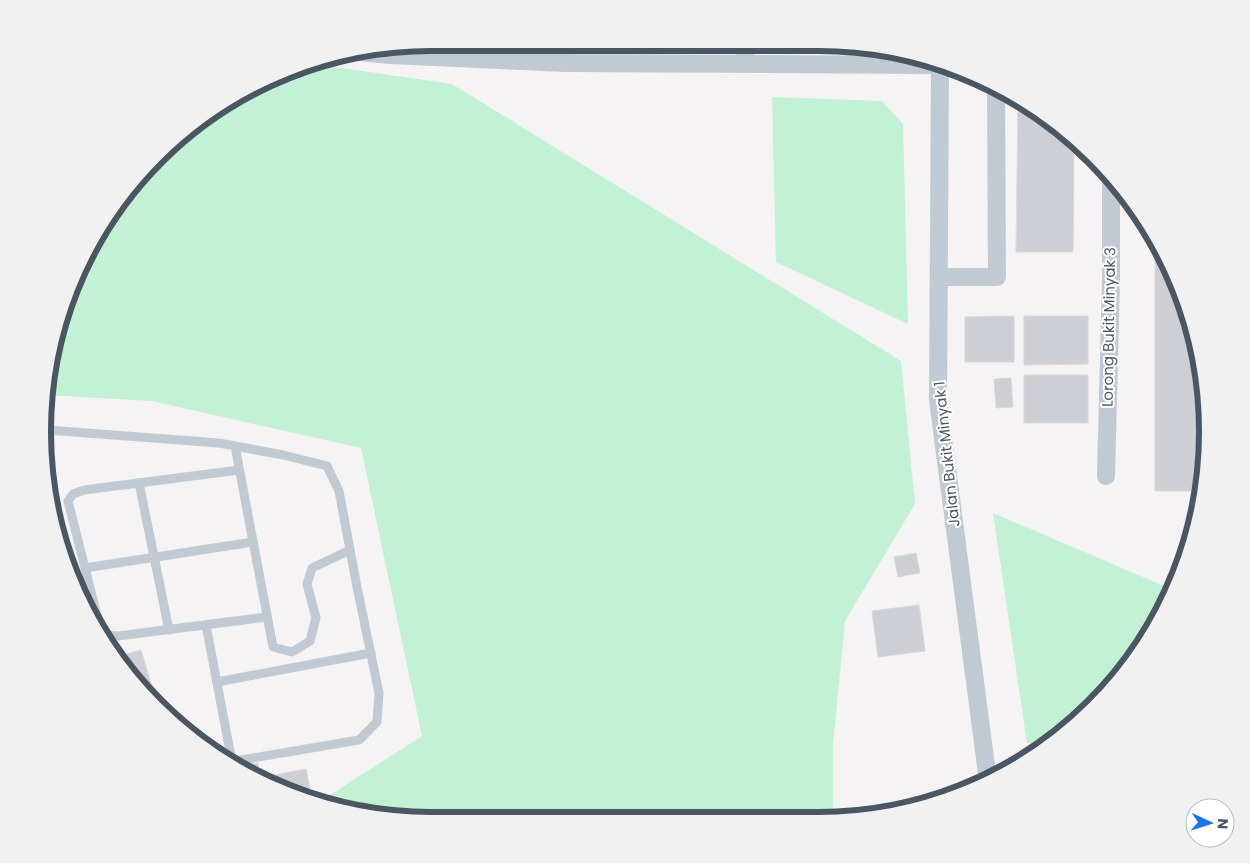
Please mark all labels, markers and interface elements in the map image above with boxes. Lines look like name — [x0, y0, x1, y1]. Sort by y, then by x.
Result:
street label: Lorong Bukit Minyak 3 — [1097, 247, 1120, 407]
street label: Jalan Bukit Minyak 1 — [928, 380, 965, 528]
north arrow — [1185, 798, 1235, 848]
text: N — [1213, 818, 1233, 830]

